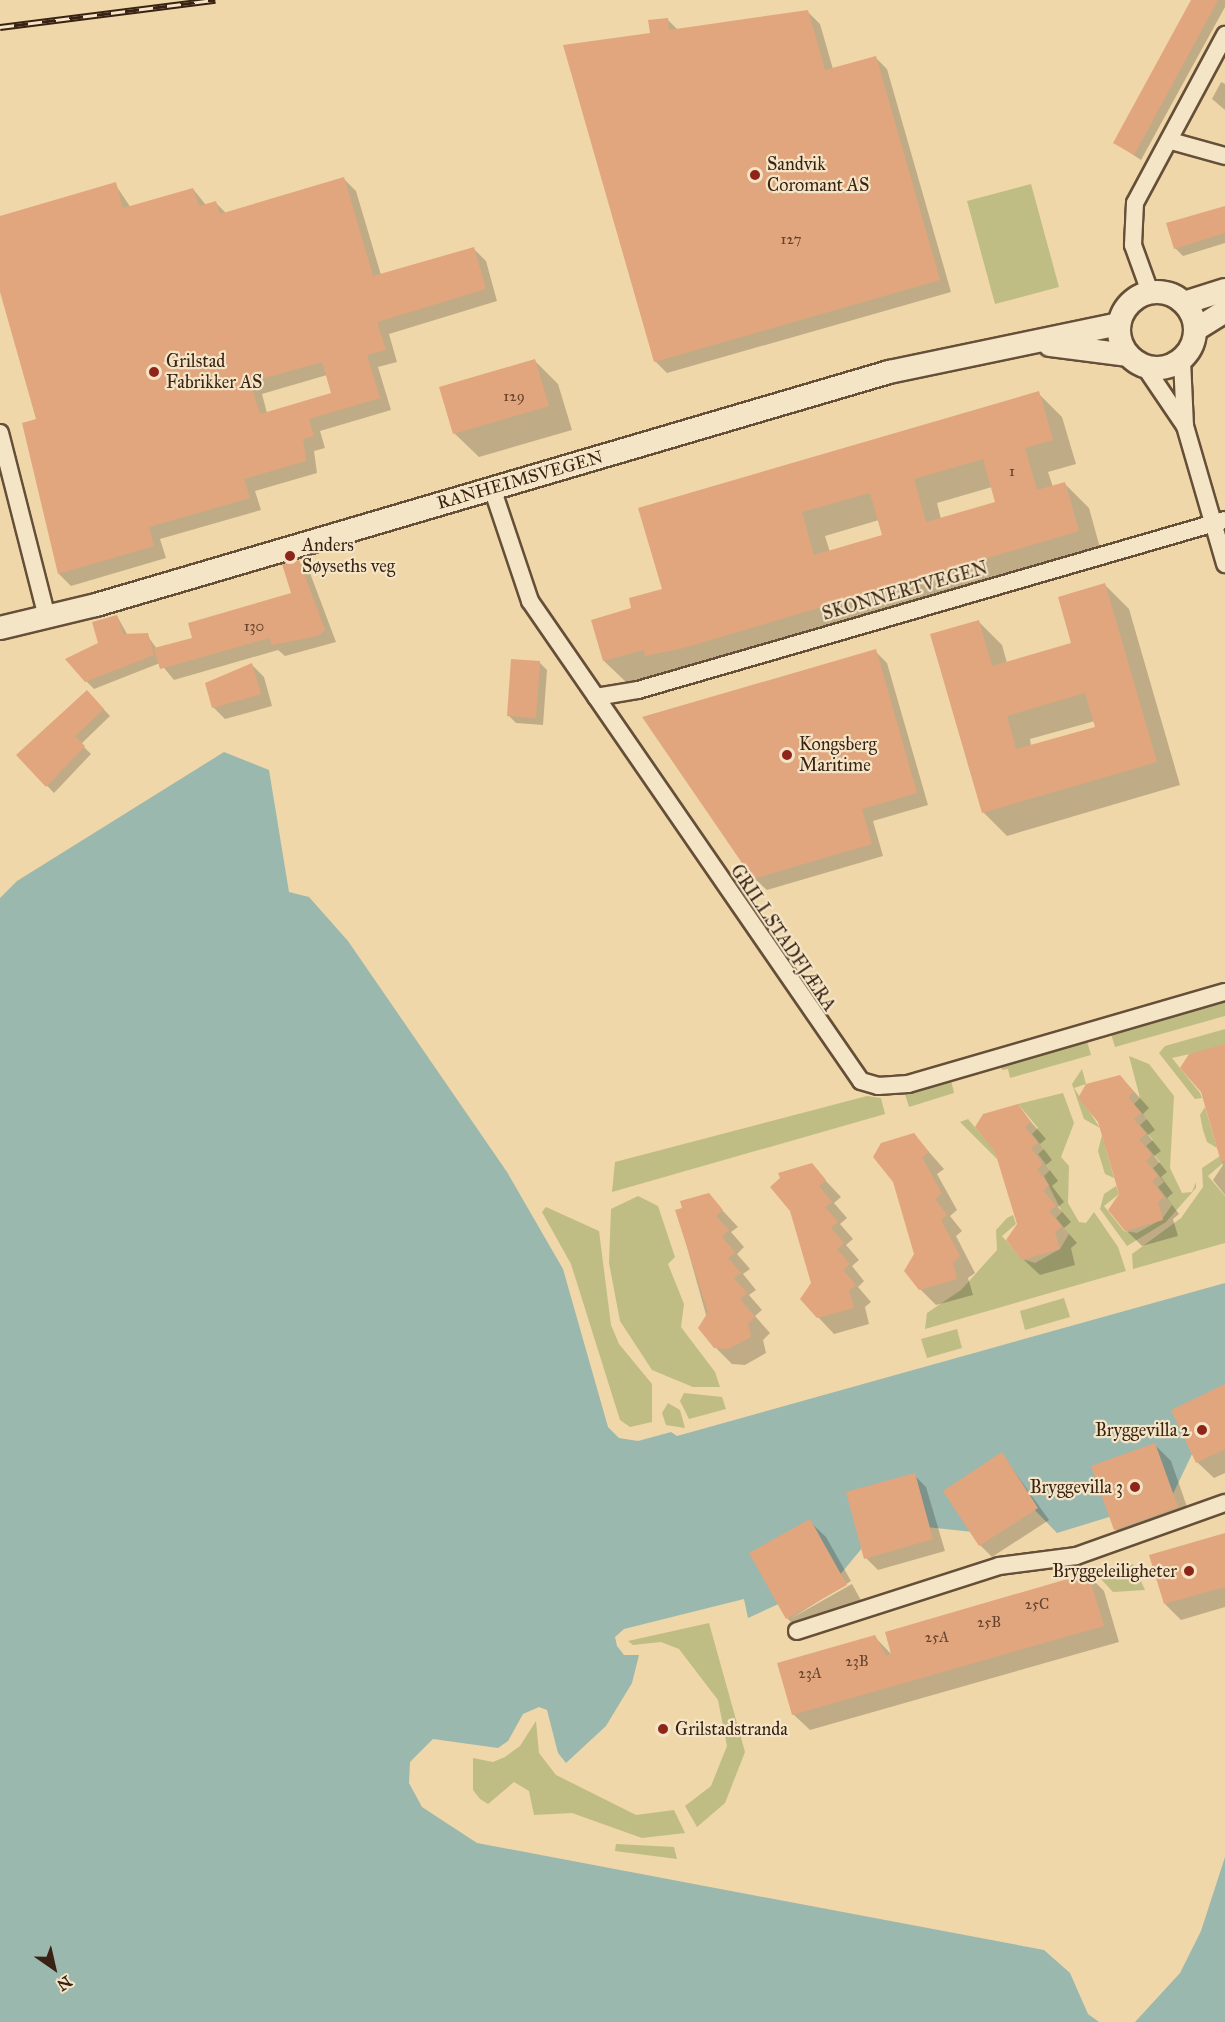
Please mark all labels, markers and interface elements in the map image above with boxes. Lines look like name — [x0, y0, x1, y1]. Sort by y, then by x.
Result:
place label: Sandvik Coromant AS — [767, 154, 869, 196]
marker: Sandvik Coromant AS — [748, 168, 762, 182]
house number: 127 — [781, 231, 801, 249]
place label: Grilstad Fabrikker AS — [166, 351, 262, 394]
marker: Grilstad Fabrikker AS — [147, 365, 161, 379]
house number: 129 — [503, 388, 525, 406]
street label: RANHEIMSVEGEN — [434, 446, 606, 514]
house number: 1 — [1009, 463, 1015, 481]
place label: Anders Søyseths veg — [302, 535, 395, 578]
marker: Anders Søyseths veg — [283, 549, 297, 563]
street label: SKONNERTVEGEN — [820, 557, 990, 625]
house number: 130 — [244, 618, 264, 636]
place label: Kongsberg Maritime — [799, 734, 877, 777]
marker: Kongsberg Maritime — [780, 748, 794, 762]
street label: GRILLSTADFJÆRA — [726, 861, 840, 1015]
place label: Bryggevilla 2 — [1095, 1419, 1190, 1441]
marker: Bryggevilla 2 — [1195, 1423, 1209, 1437]
place label: Bryggevilla 3 — [1030, 1476, 1123, 1498]
marker: Bryggevilla 3 — [1128, 1480, 1142, 1494]
place label: Bryggeleiligheter — [1052, 1560, 1177, 1582]
marker: Bryggeleiligheter — [1182, 1564, 1196, 1578]
house number: 25C — [1025, 1596, 1049, 1614]
house number: 25B — [977, 1614, 1001, 1632]
house number: 25A — [925, 1629, 949, 1647]
house number: 23B — [845, 1653, 869, 1671]
house number: 23A — [798, 1665, 822, 1683]
place label: Grilstadstranda — [675, 1718, 788, 1740]
marker: Grilstadstranda — [656, 1722, 670, 1736]
north arrow — [24, 1938, 84, 1998]
text: N — [53, 1972, 75, 1995]

